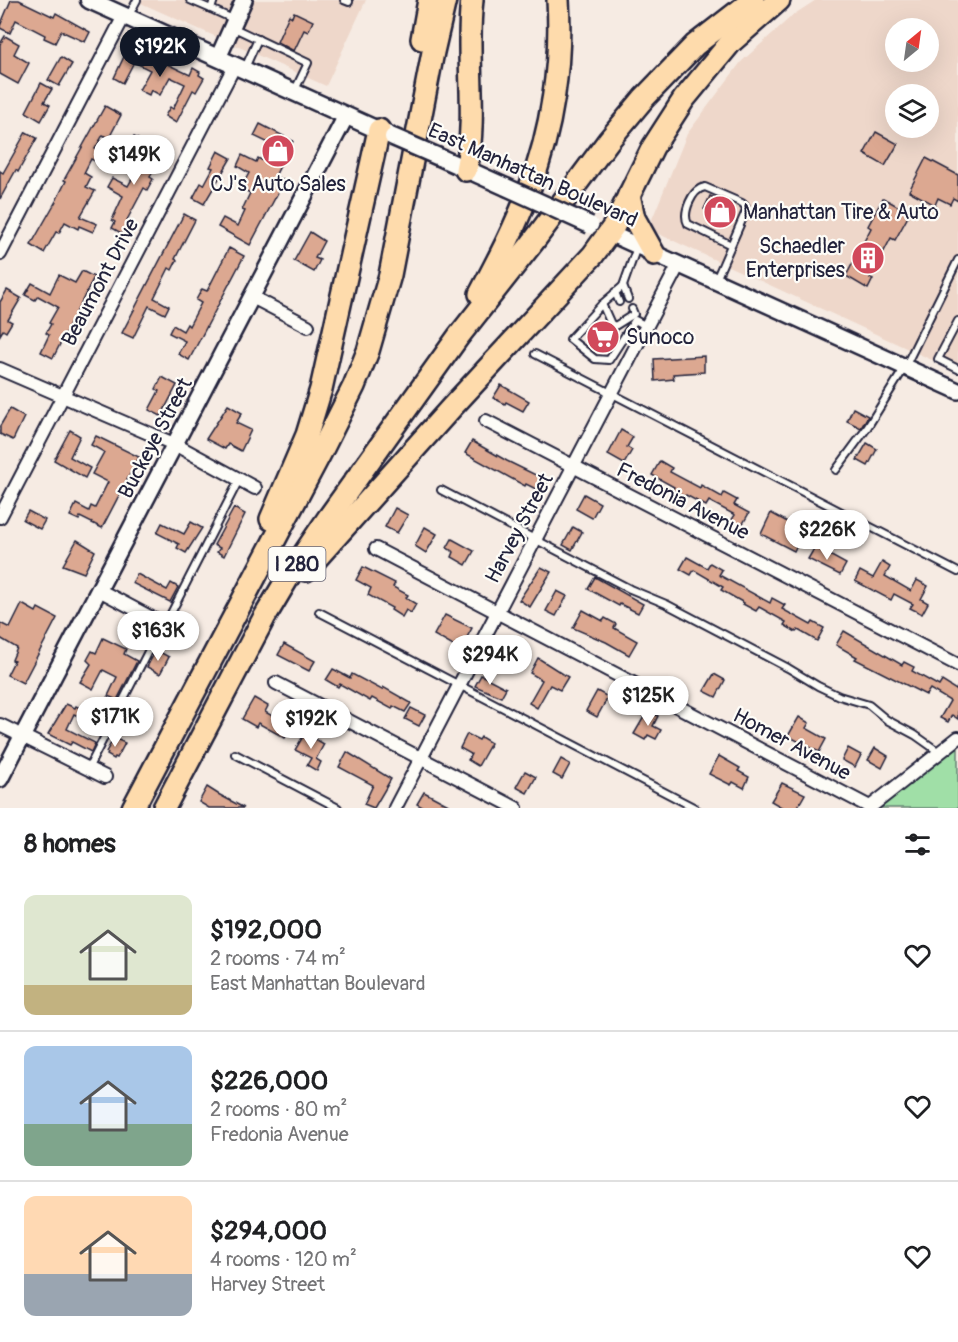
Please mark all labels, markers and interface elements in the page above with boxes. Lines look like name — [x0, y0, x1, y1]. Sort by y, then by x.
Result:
north arrow — [885, 18, 939, 72]
map controls — [885, 18, 939, 138]
pin: $192K — [118, 27, 202, 78]
text: $192K — [134, 34, 186, 59]
button: layers — [885, 84, 939, 138]
street label: East Manhattan Boulevard — [424, 117, 642, 234]
shop icon: CJ's Auto Sales — [260, 133, 296, 169]
pin: $149K — [92, 135, 176, 186]
text: $149K — [108, 142, 160, 167]
place label: CJ's Auto Sales — [210, 171, 346, 198]
shop icon: Manhattan Tire & Auto — [702, 194, 738, 230]
place label: Manhattan Tire & Auto — [743, 199, 939, 226]
street label: Beaumont Drive — [55, 213, 146, 351]
place label: Schaedler Enterprises — [746, 233, 846, 284]
building icon: Schaedler Enterprises — [850, 240, 886, 276]
supermarket icon: Sunoco — [585, 319, 621, 355]
place label: Sunoco — [626, 324, 694, 351]
street label: Buckeye Street — [112, 373, 199, 503]
street label: Fredonia Avenue — [612, 456, 754, 547]
street label: Harvey Street — [479, 468, 560, 588]
pin: $226K — [785, 510, 869, 561]
text: $226K — [799, 517, 855, 542]
road number: I 280 — [268, 547, 326, 581]
pin: $163K — [116, 611, 200, 662]
text: $163K — [131, 618, 185, 643]
pin: $294K — [448, 635, 532, 686]
text: $294K — [462, 642, 518, 667]
pin: $125K — [606, 676, 690, 727]
text: $125K — [622, 683, 674, 708]
pin: $171K — [73, 697, 157, 748]
pin: $192K — [269, 699, 353, 750]
street label: Homer Avenue — [728, 702, 856, 787]
text: $171K — [90, 704, 140, 729]
text: $192K — [285, 706, 337, 731]
text: 8 homes — [24, 828, 116, 860]
icon: filters — [901, 828, 934, 861]
text: $192,000 — [210, 914, 322, 946]
icon: home — [72, 919, 144, 991]
icon: heart — [901, 939, 934, 972]
text: 2 rooms · 74 m² — [210, 946, 346, 971]
text: East Manhattan Boulevard — [210, 971, 426, 996]
text: $226,000 — [210, 1065, 328, 1097]
icon: home — [72, 1070, 144, 1142]
icon: heart — [901, 1090, 934, 1123]
text: 2 rooms · 80 m² — [210, 1097, 347, 1122]
text: Fredonia Avenue — [210, 1122, 349, 1147]
text: $294,000 — [210, 1215, 327, 1247]
icon: home — [72, 1220, 144, 1292]
icon: heart — [901, 1240, 934, 1273]
text: 4 rooms · 120 m² — [210, 1247, 357, 1272]
text: Harvey Street — [210, 1272, 325, 1297]

